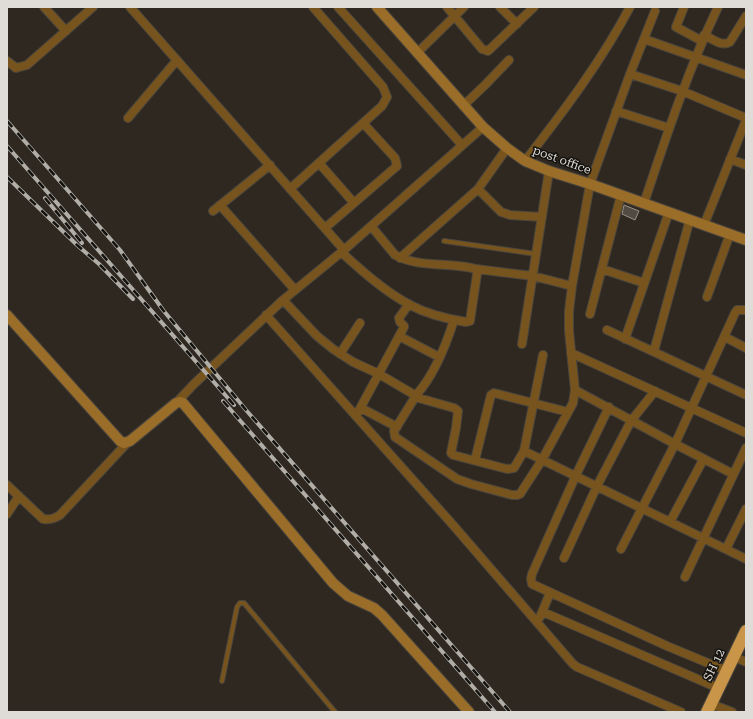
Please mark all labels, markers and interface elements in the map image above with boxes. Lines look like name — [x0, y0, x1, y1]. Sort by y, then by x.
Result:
street label: post office — [531, 143, 593, 177]
street label: SH 12 — [700, 646, 728, 683]

